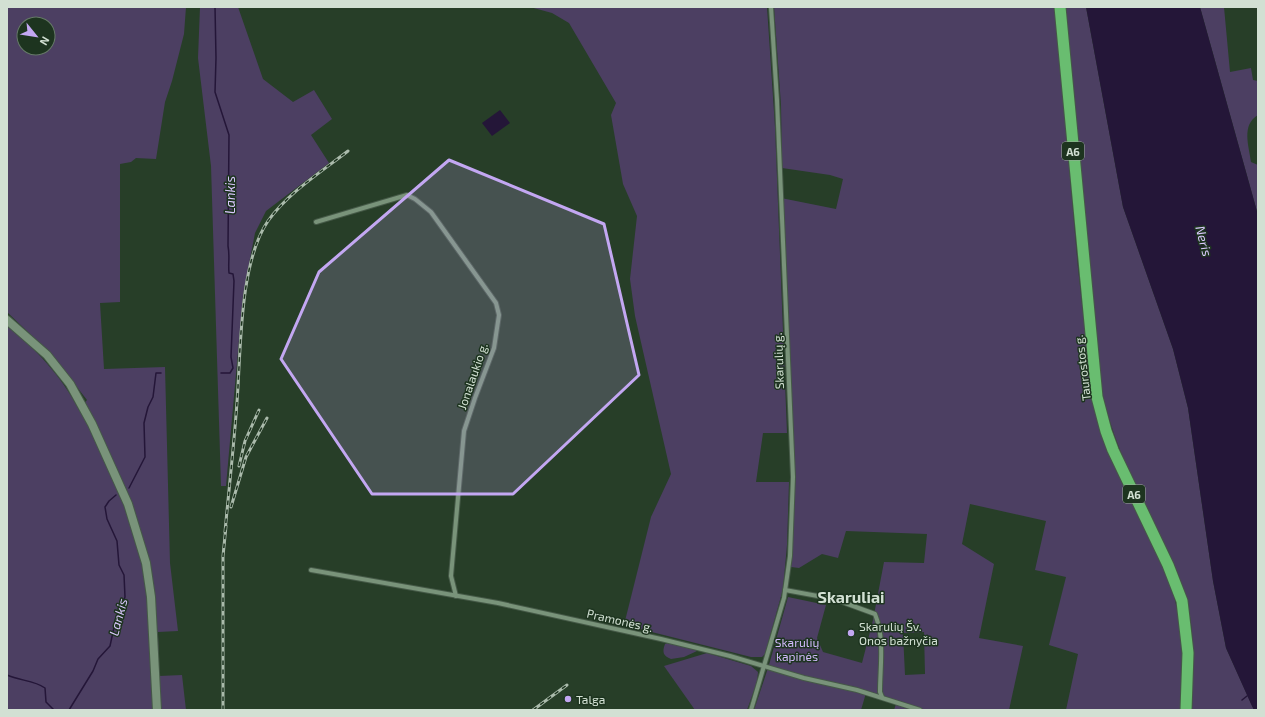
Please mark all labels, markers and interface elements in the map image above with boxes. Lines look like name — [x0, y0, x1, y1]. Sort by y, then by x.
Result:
north arrow — [16, 16, 56, 56]
text: N — [37, 35, 53, 48]
road number: A6 — [1062, 142, 1084, 160]
water label: Lankis — [222, 176, 238, 214]
water label: Neris — [1192, 224, 1216, 258]
street label: Skarulių g. — [770, 332, 786, 390]
street label: Taurostos g. — [1071, 334, 1093, 402]
street label: Jonalaukio g. — [454, 341, 490, 411]
road number: A6 — [1123, 485, 1145, 503]
district label: Skaruliai — [818, 587, 884, 606]
water label: Lankis — [105, 596, 131, 637]
street label: Pramonės g. — [586, 606, 654, 634]
place label: Skarulių Šv. Onos bažnyčia — [859, 619, 938, 647]
marker: Skarulių Šv. Onos bažnyčia — [846, 628, 856, 638]
park label: Skarulių kapinės — [775, 635, 819, 663]
place label: Talga — [576, 692, 605, 706]
marker: Talga — [563, 694, 573, 704]

